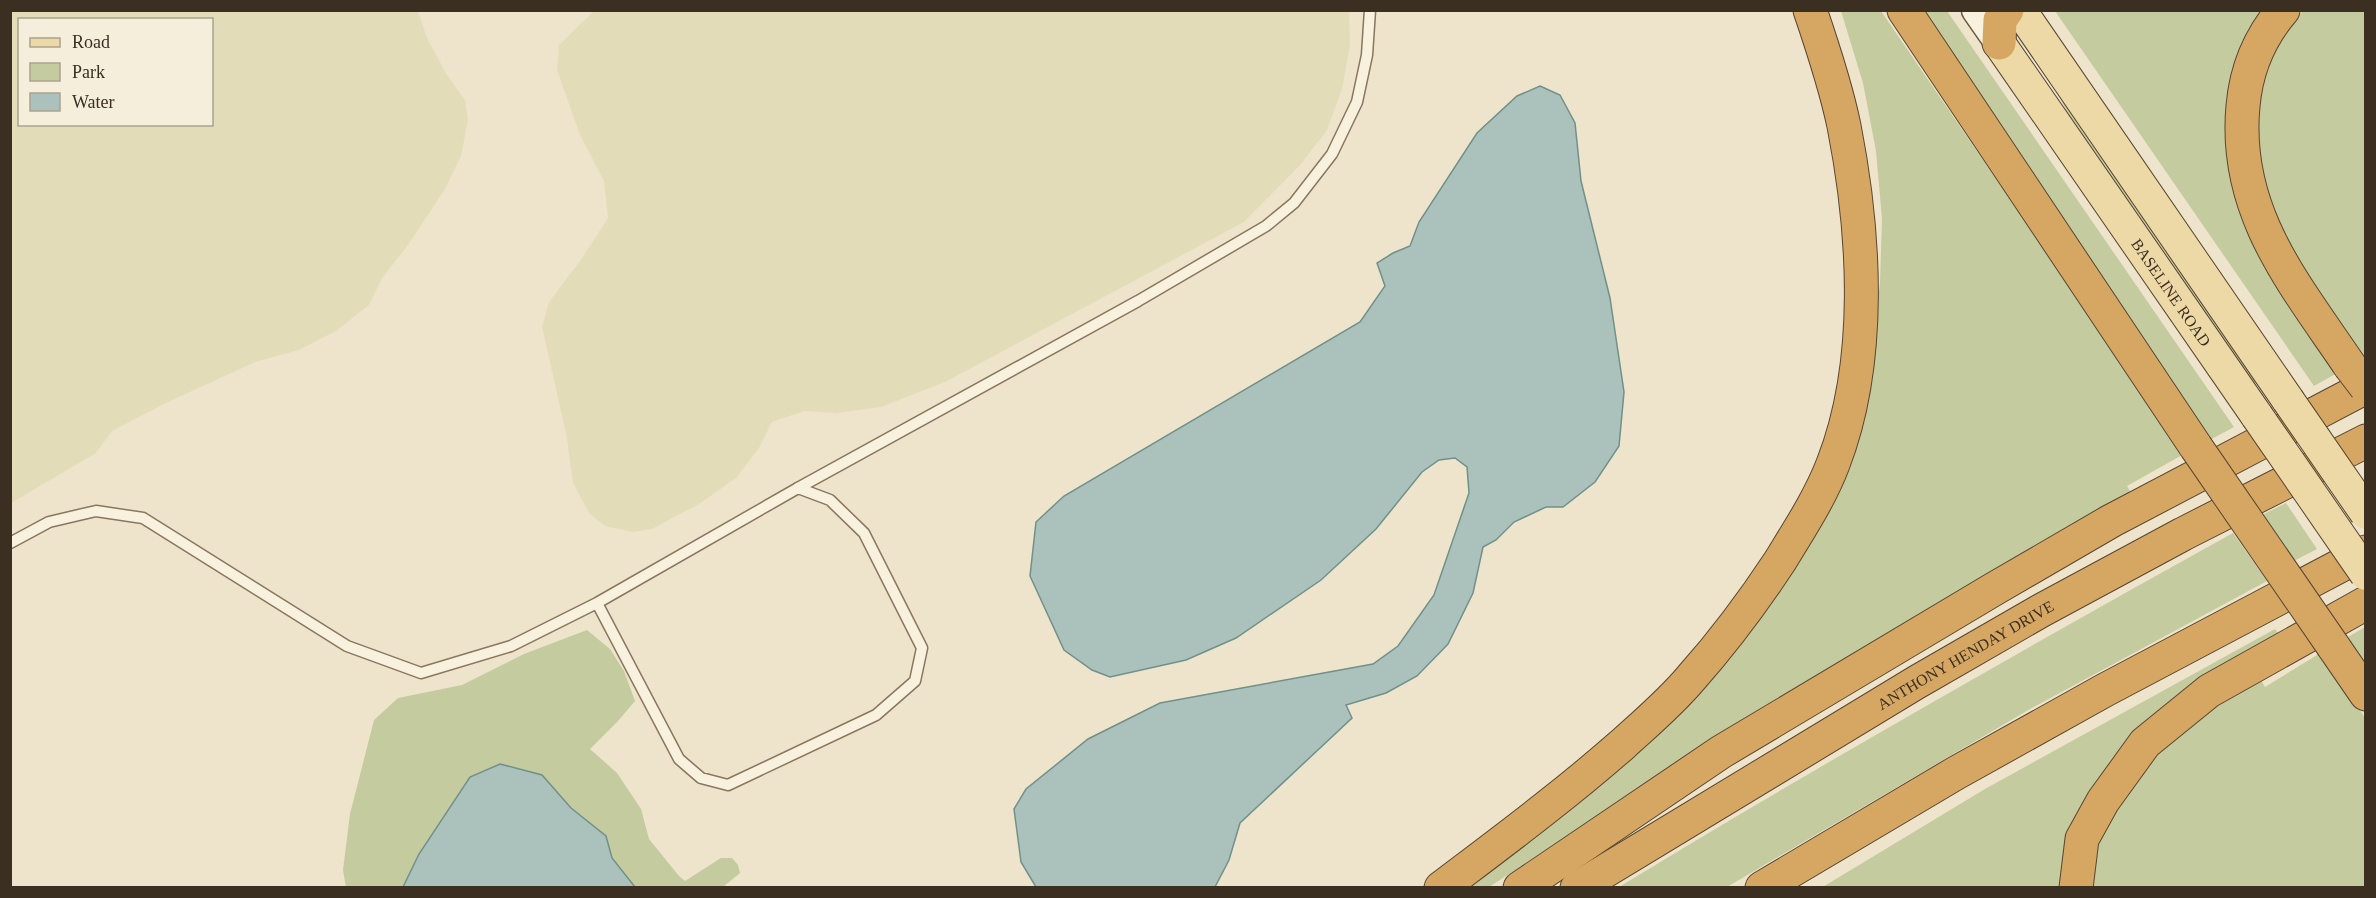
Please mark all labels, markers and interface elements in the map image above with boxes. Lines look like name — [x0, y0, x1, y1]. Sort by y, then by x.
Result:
legend — [18, 18, 213, 126]
text: Road — [72, 32, 110, 52]
text: Park — [72, 62, 105, 82]
text: Water — [72, 92, 115, 112]
street label: BASELINE ROAD — [2128, 236, 2214, 349]
street label: ANTHONY HENDAY DRIVE — [1874, 597, 2057, 713]

